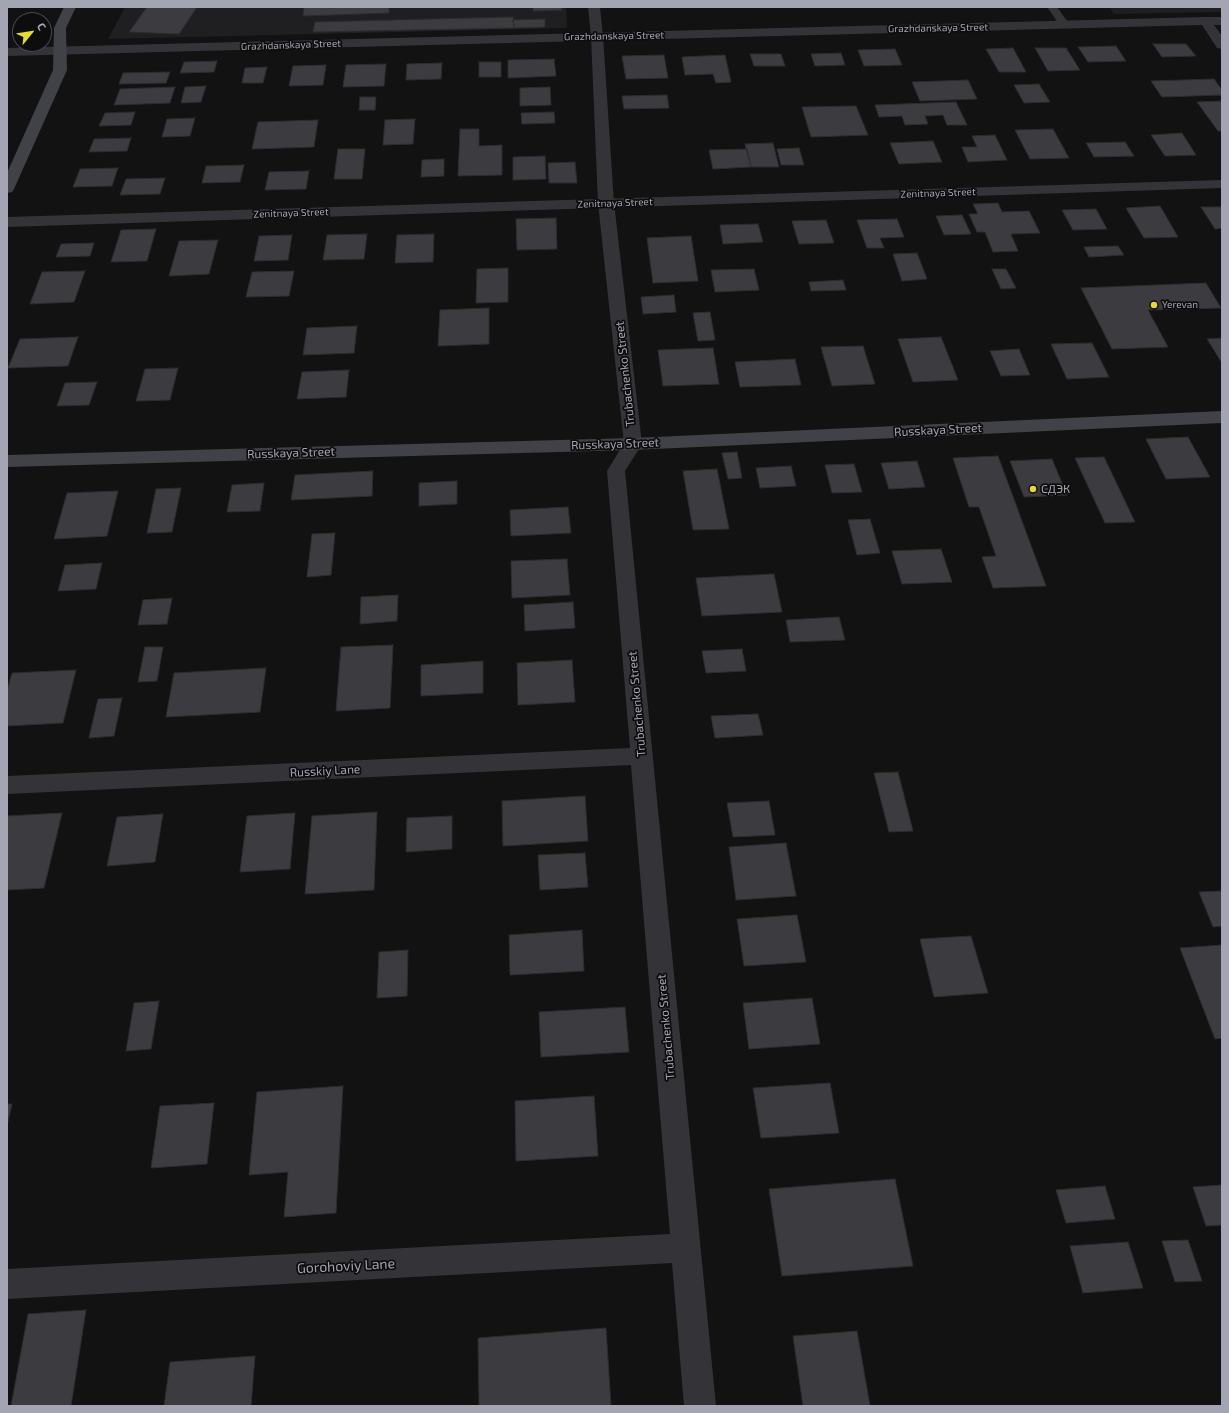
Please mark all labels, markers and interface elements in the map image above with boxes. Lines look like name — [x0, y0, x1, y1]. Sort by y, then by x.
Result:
north arrow — [12, 12, 52, 52]
text: С — [35, 20, 49, 32]
street label: Grazhdanskaya Street — [888, 21, 988, 35]
street label: Grazhdanskaya Street — [564, 29, 664, 43]
street label: Grazhdanskaya Street — [241, 37, 341, 53]
street label: Zenitnaya Street — [900, 186, 976, 200]
street label: Zenitnaya Street — [577, 196, 653, 210]
street label: Zenitnaya Street — [253, 206, 329, 220]
place label: Yerevan — [1162, 299, 1198, 311]
marker: Yerevan — [1149, 300, 1159, 310]
street label: Trubachenko Street — [612, 321, 638, 427]
street label: Russkaya Street — [894, 421, 982, 439]
street label: Russkaya Street — [571, 435, 659, 453]
street label: Russkaya Street — [247, 444, 335, 462]
place label: СДЭК — [1041, 482, 1070, 496]
marker: СДЭК — [1028, 484, 1038, 494]
street label: Trubachenko Street — [625, 651, 649, 757]
street label: Russkiy Lane — [289, 762, 361, 780]
street label: Trubachenko Street — [654, 974, 678, 1080]
street label: Gorohoviy Lane — [297, 1255, 395, 1277]

